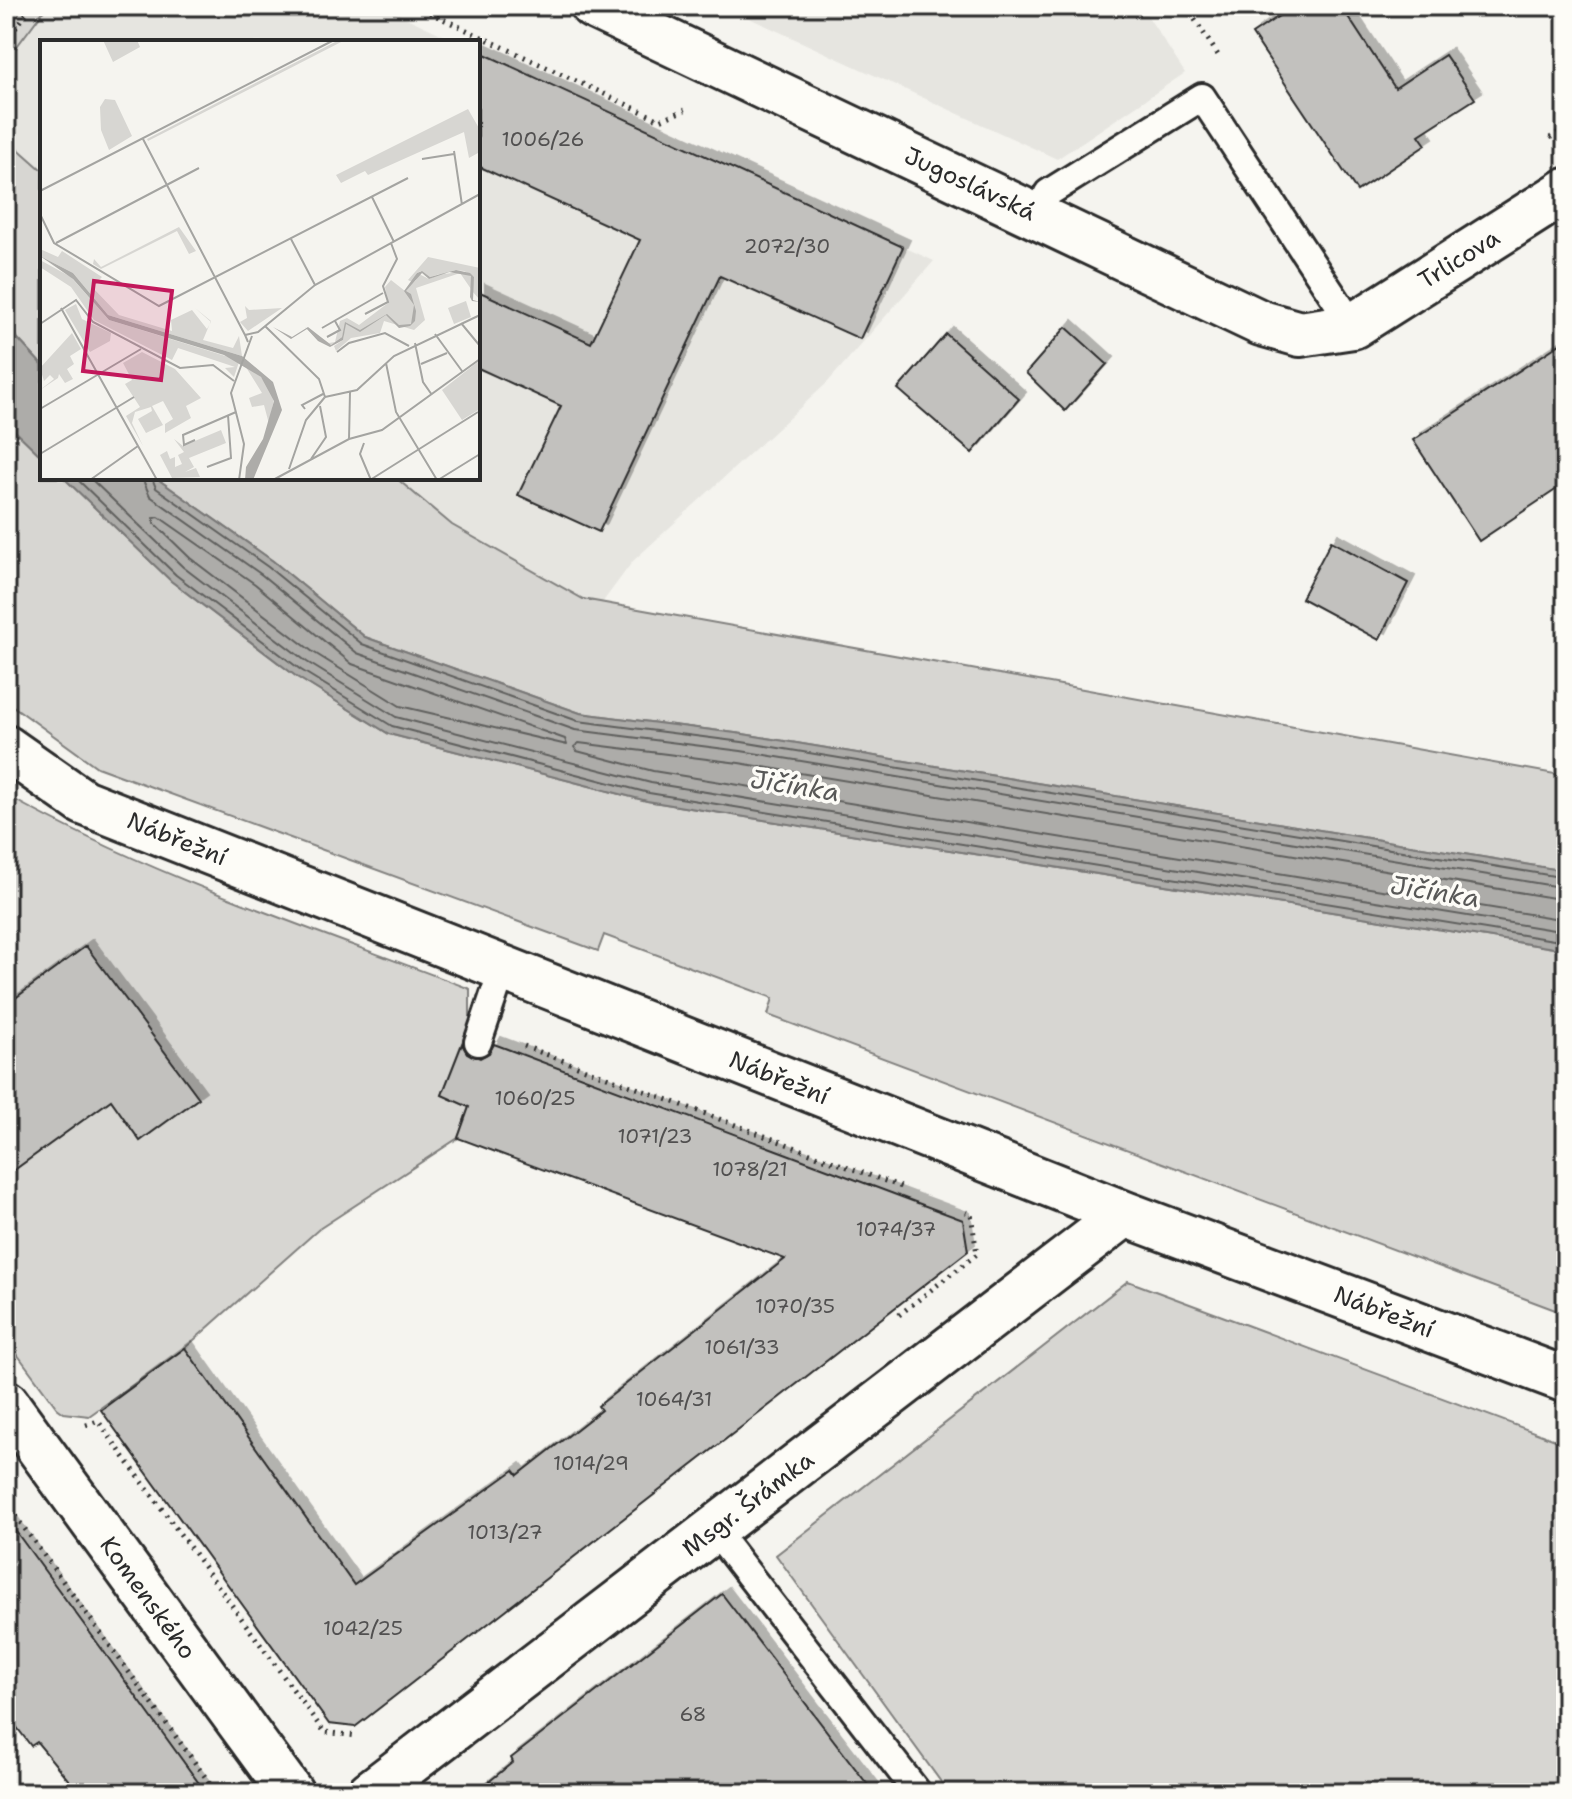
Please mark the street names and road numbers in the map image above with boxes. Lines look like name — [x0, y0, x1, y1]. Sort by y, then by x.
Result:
street label: Jugoslávská — [899, 140, 1041, 228]
street label: Trlicova — [1412, 222, 1506, 296]
street label: Nábřežní — [122, 804, 232, 874]
street label: Nábřežní — [724, 1043, 834, 1113]
street label: Nábřežní — [1329, 1278, 1439, 1346]
street label: Msgr. Šrámka — [676, 1444, 821, 1564]
street label: Komenského — [93, 1530, 203, 1666]

